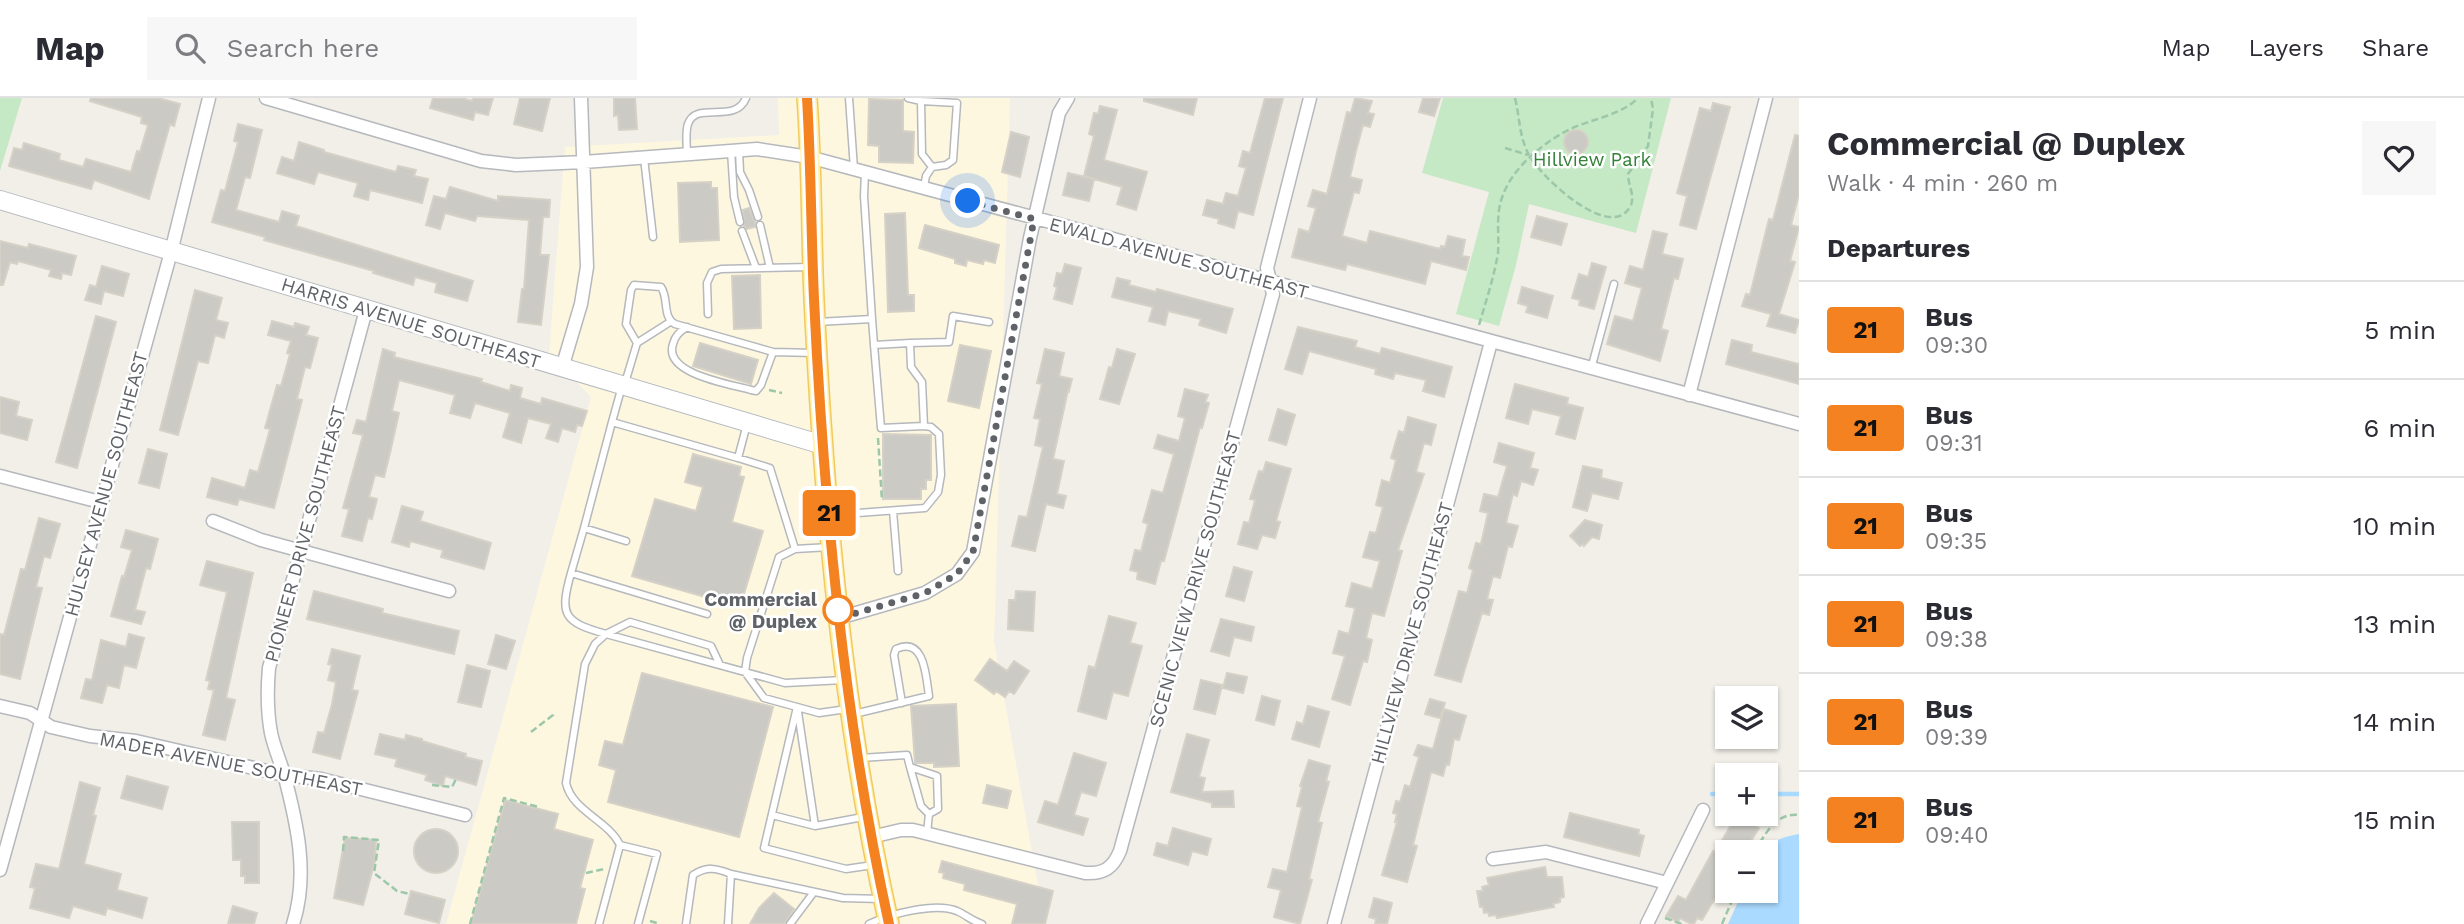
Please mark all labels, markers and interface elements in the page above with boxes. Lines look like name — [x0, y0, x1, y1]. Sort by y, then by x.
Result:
search box — [147, 17, 637, 80]
text: Map — [35, 29, 105, 68]
icon: search — [171, 29, 209, 67]
text: Search here — [227, 33, 379, 63]
text: Map — [2162, 34, 2210, 62]
text: Layers — [2248, 34, 2324, 62]
text: Share — [2362, 34, 2429, 62]
button: heart — [2362, 121, 2436, 195]
text: Commercial @ Duplex — [1827, 124, 2185, 163]
park label: Hillview Park — [1533, 148, 1652, 171]
text: Walk · 4 min · 260 m — [1827, 170, 2058, 197]
your location — [950, 183, 985, 218]
street label: EWALD AVENUE SOUTHEAST — [1047, 212, 1311, 304]
text: Departures — [1827, 233, 1970, 263]
street label: HARRIS AVENUE SOUTHEAST — [279, 273, 543, 373]
text: Bus — [1925, 302, 1973, 332]
text: 5 min — [2364, 315, 2436, 345]
text: 21 — [1853, 316, 1878, 344]
text: 09:30 — [1925, 332, 1988, 359]
street label: HULSEY AVENUE SOUTHEAST — [59, 349, 153, 619]
text: Bus — [1925, 400, 1973, 430]
street label: PIONEER DRIVE SOUTHEAST — [260, 403, 350, 665]
text: 6 min — [2364, 413, 2436, 443]
text: 21 — [1853, 414, 1878, 442]
street label: SCENIC VIEW DRIVE SOUTHEAST — [1144, 428, 1246, 730]
text: 09:31 — [1925, 430, 1983, 457]
line badge: 21 — [798, 490, 860, 536]
text: Bus — [1925, 498, 1973, 528]
text: 21 — [817, 499, 841, 527]
street label: HILLVIEW DRIVE SOUTHEAST — [1366, 499, 1458, 767]
text: 10 min — [2353, 511, 2436, 541]
text: 21 — [1853, 512, 1878, 540]
text: 09:35 — [1925, 528, 1987, 555]
place label: Commercial @ Duplex — [704, 588, 818, 633]
marker: Commercial @ Duplex — [823, 595, 853, 625]
text: Bus — [1925, 596, 1973, 626]
text: 13 min — [2354, 609, 2436, 639]
text: 21 — [1853, 610, 1878, 638]
text: 09:38 — [1925, 626, 1988, 653]
map controls — [1715, 686, 1778, 903]
button: layers — [1715, 686, 1778, 749]
text: Bus — [1925, 694, 1973, 724]
text: 14 min — [2353, 707, 2436, 737]
text: 21 — [1853, 708, 1878, 736]
text: 09:39 — [1925, 724, 1988, 751]
street label: MADER AVENUE SOUTHEAST — [97, 727, 365, 801]
button: + — [1715, 763, 1778, 826]
text: Bus — [1925, 792, 1973, 822]
text: 15 min — [2354, 805, 2436, 835]
text: 21 — [1853, 806, 1878, 834]
text: 09:40 — [1925, 822, 1989, 849]
button: − — [1715, 840, 1778, 903]

